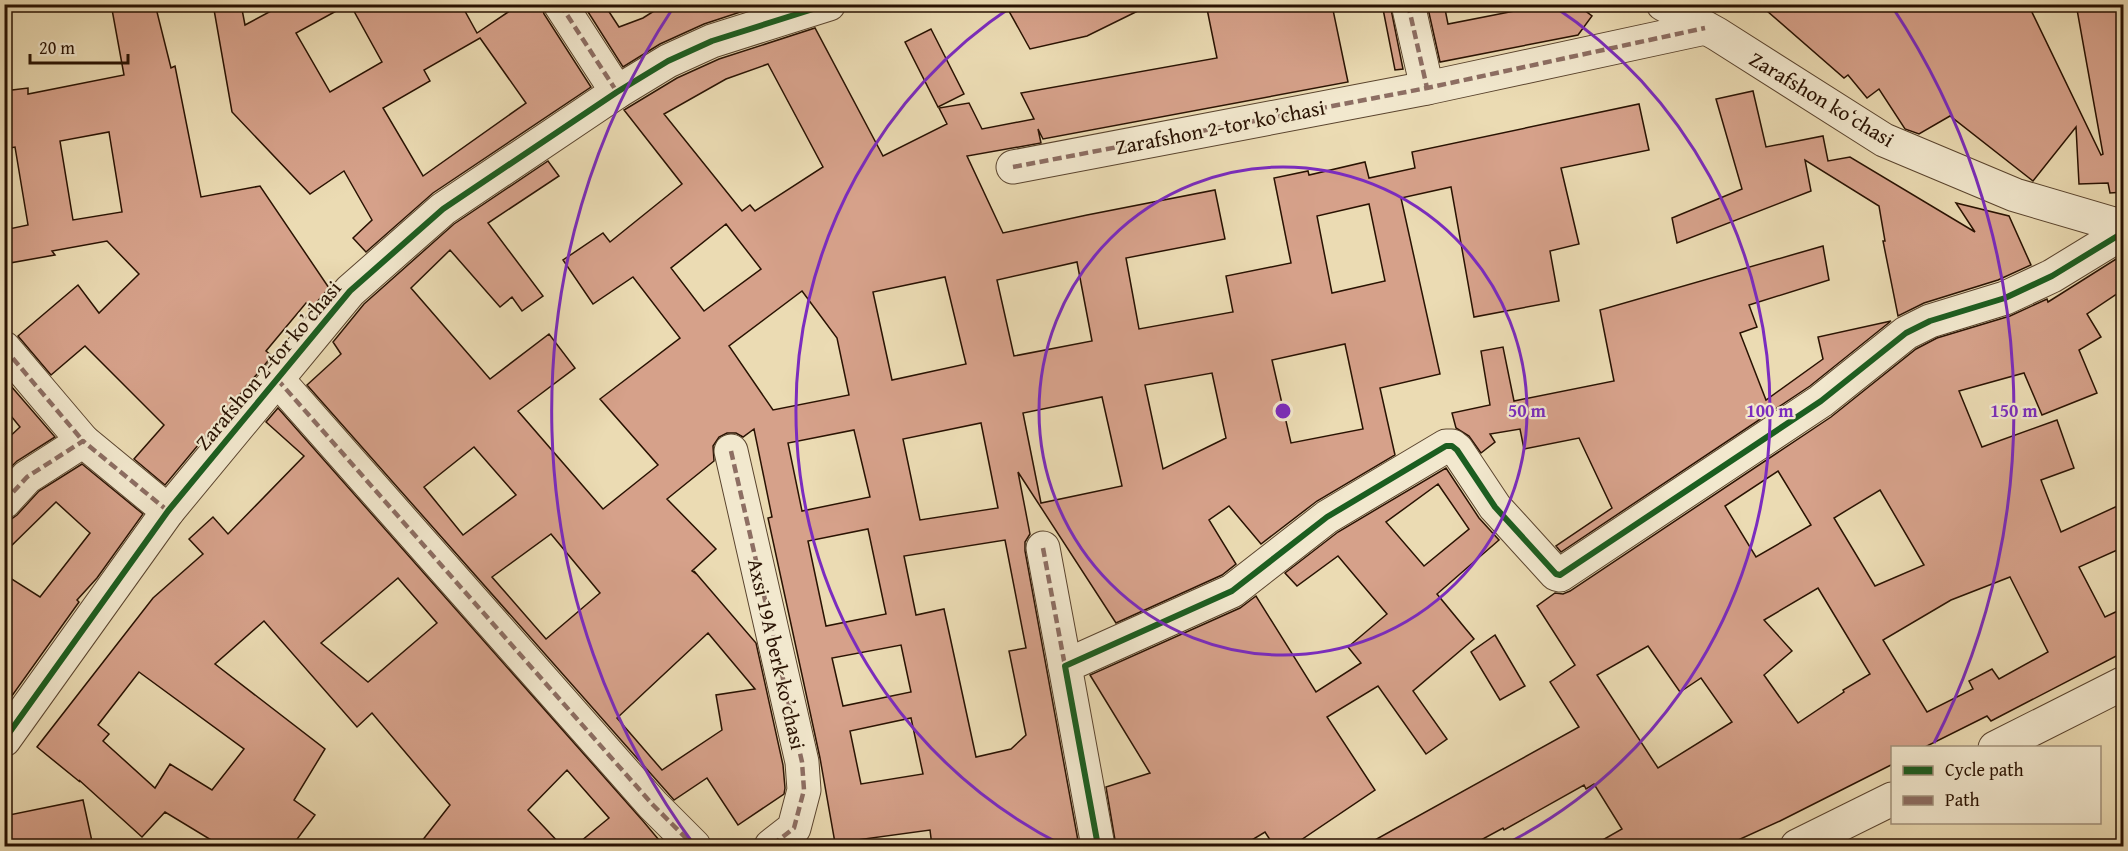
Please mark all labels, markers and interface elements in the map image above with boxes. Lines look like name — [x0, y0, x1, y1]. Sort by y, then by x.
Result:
scale bar — [30, 27, 128, 65]
text: 20 m — [39, 34, 75, 61]
street label: Zarafshon koʻchasi — [1744, 43, 1900, 155]
street label: Zarafshon 2-tor koʼchasi — [1113, 91, 1328, 163]
street label: Zarafshon 2-tor koʼchasi — [188, 273, 348, 457]
text: 50 m — [1508, 397, 1547, 424]
text: 100 m — [1746, 397, 1794, 424]
text: 150 m — [1990, 397, 2038, 424]
centre of rings — [1273, 401, 1293, 421]
street label: Аxsi 19А berk koʼchasi — [740, 555, 814, 753]
legend — [1891, 746, 2101, 824]
text: Cycle path — [1945, 756, 2024, 783]
text: Path — [1945, 786, 1980, 813]

